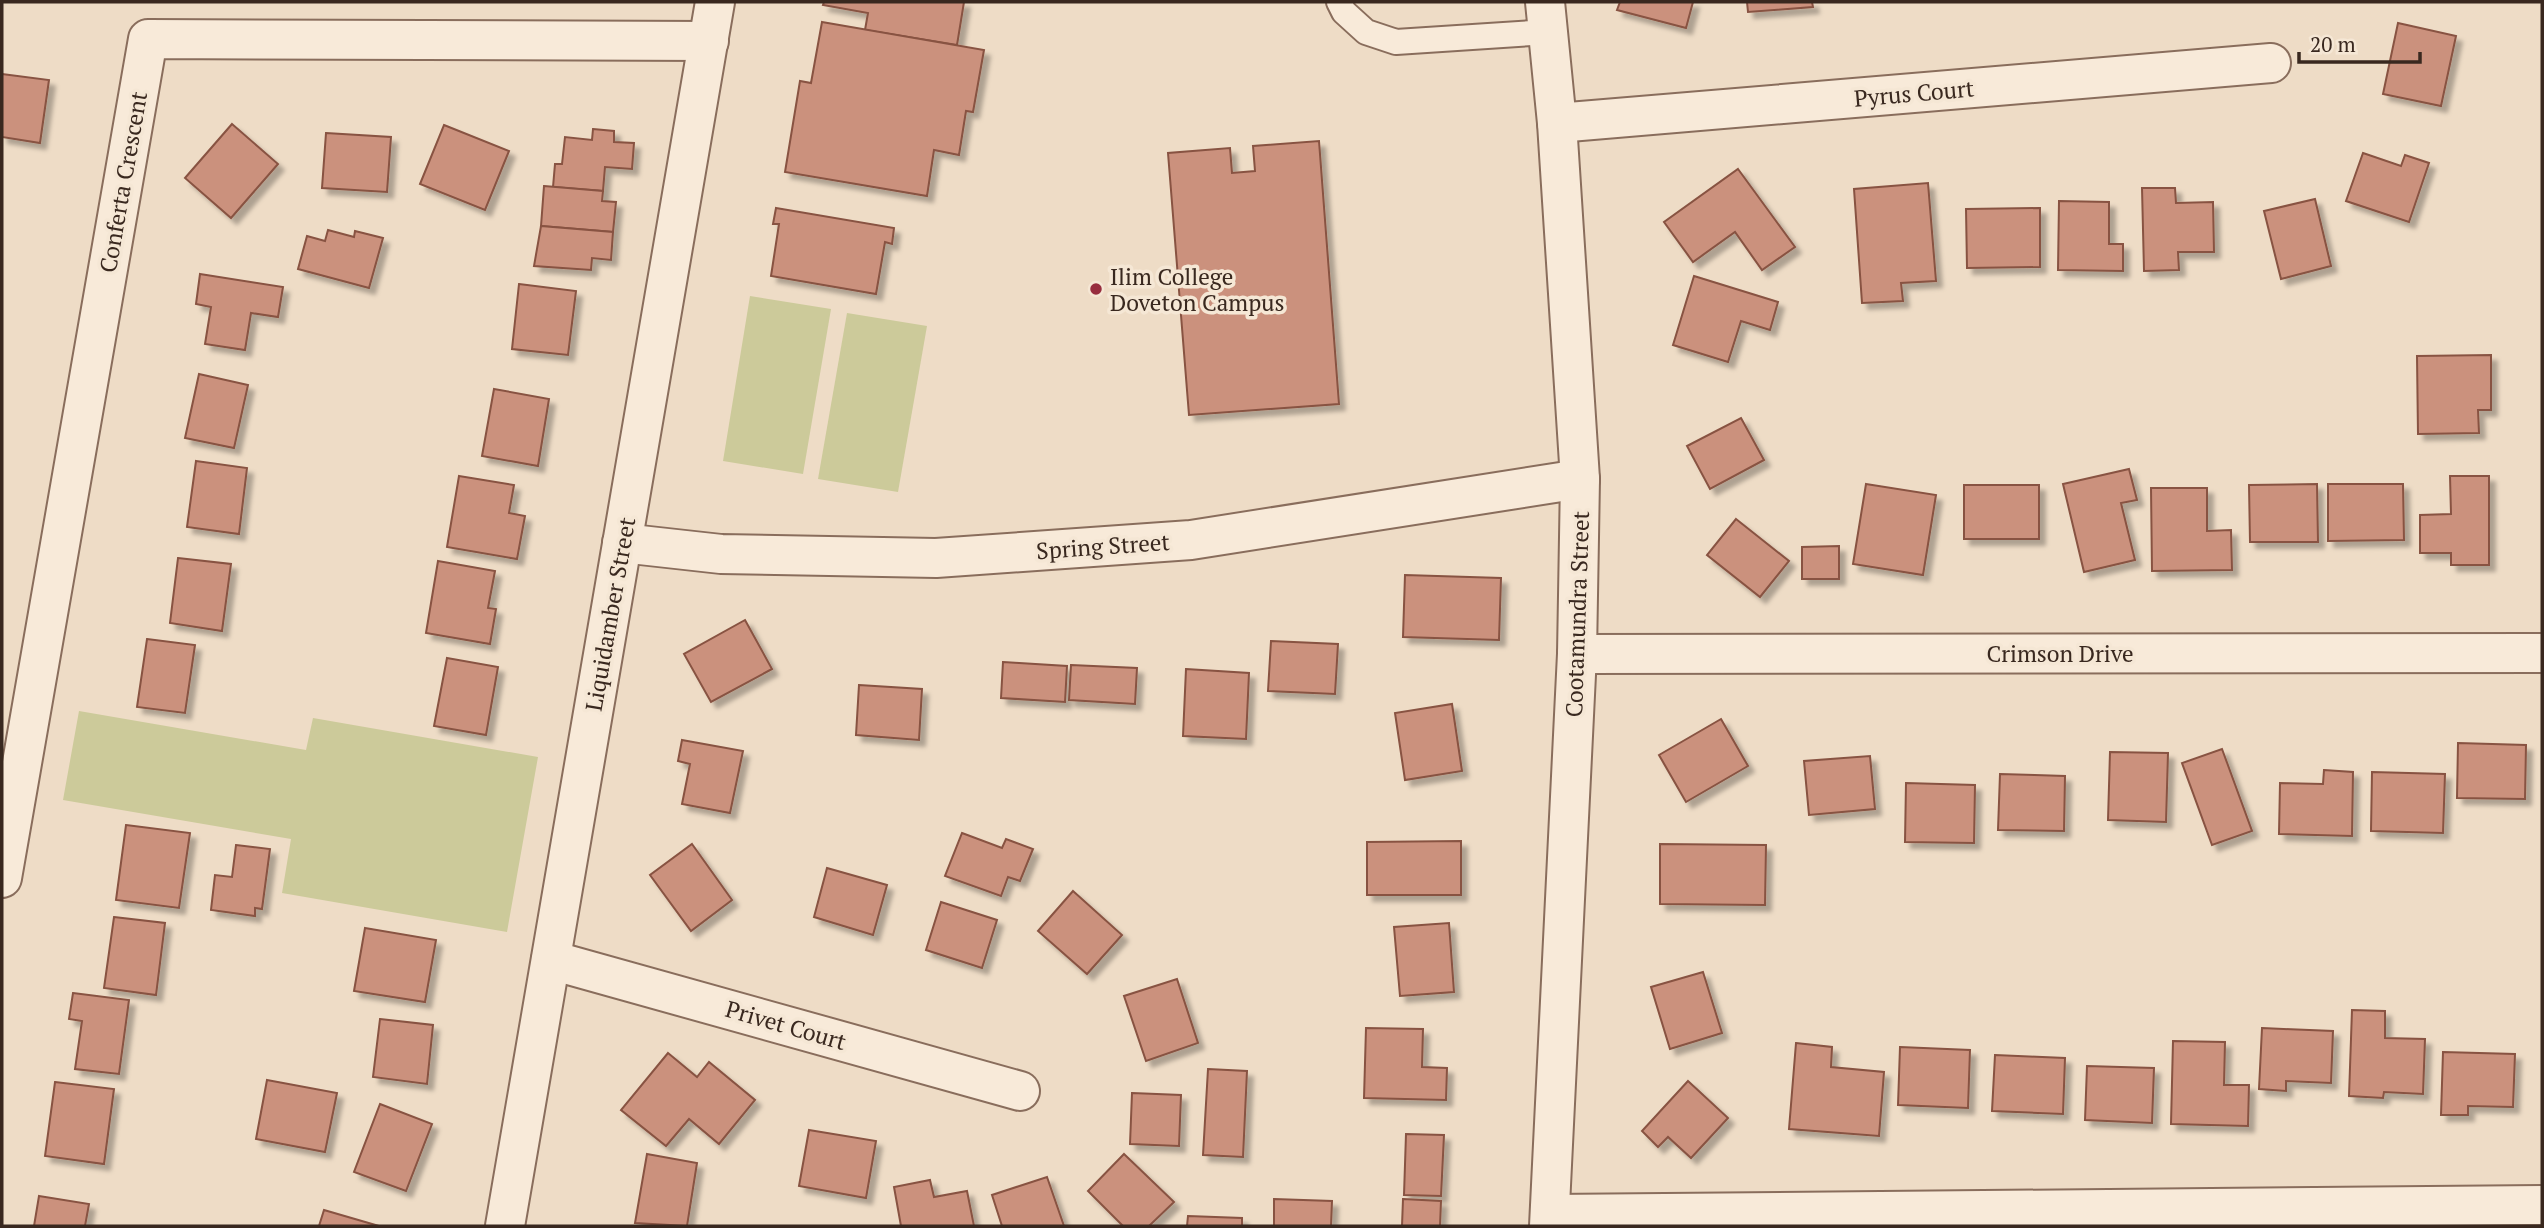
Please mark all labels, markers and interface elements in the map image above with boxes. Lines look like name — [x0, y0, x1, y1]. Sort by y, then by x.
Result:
scale bar — [2299, 21, 2420, 65]
text: 20 m — [2310, 30, 2356, 58]
street label: Pyrus Court — [1853, 72, 1976, 114]
street label: Conferta Crescent — [92, 89, 154, 275]
place label: Ilim College Doveton Campus — [1110, 261, 1284, 318]
marker: Ilim College Doveton Campus — [1088, 281, 1104, 297]
street label: Cootamundra Street — [1558, 510, 1596, 718]
street label: Liquidamber Street — [578, 514, 642, 713]
street label: Spring Street — [1035, 526, 1171, 566]
street label: Crimson Drive — [1986, 638, 2134, 669]
street label: Privet Court — [722, 993, 850, 1057]

